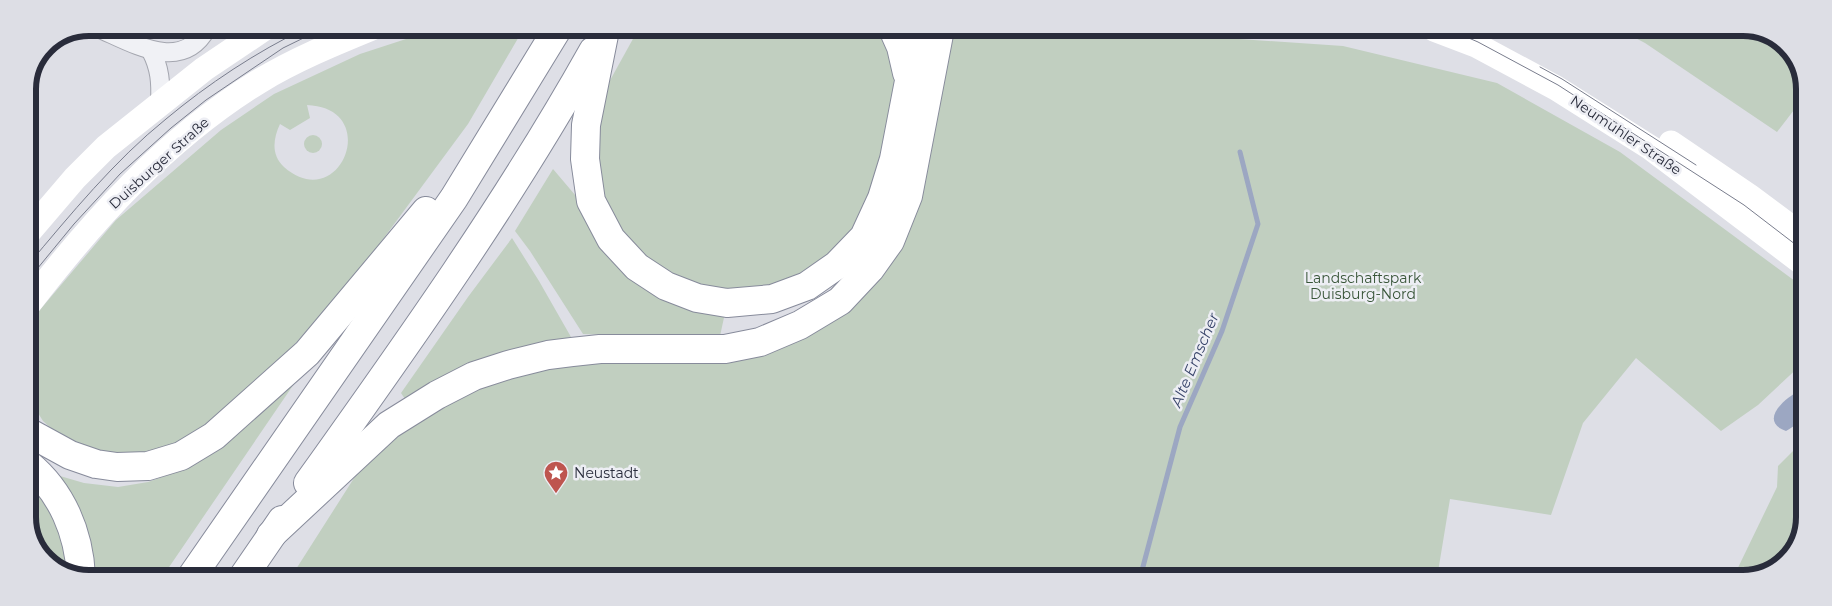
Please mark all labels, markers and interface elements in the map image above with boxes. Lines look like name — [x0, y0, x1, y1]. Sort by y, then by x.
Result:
street label: Neumühler Straße — [1567, 91, 1685, 179]
street label: Duisburger Straße — [105, 113, 213, 213]
park label: Landschaftspark Duisburg-Nord — [1305, 269, 1422, 303]
water label: Alte Emscher — [1166, 309, 1223, 411]
place icon: Neustadt — [543, 460, 569, 494]
place label: Neustadt — [574, 464, 639, 482]

